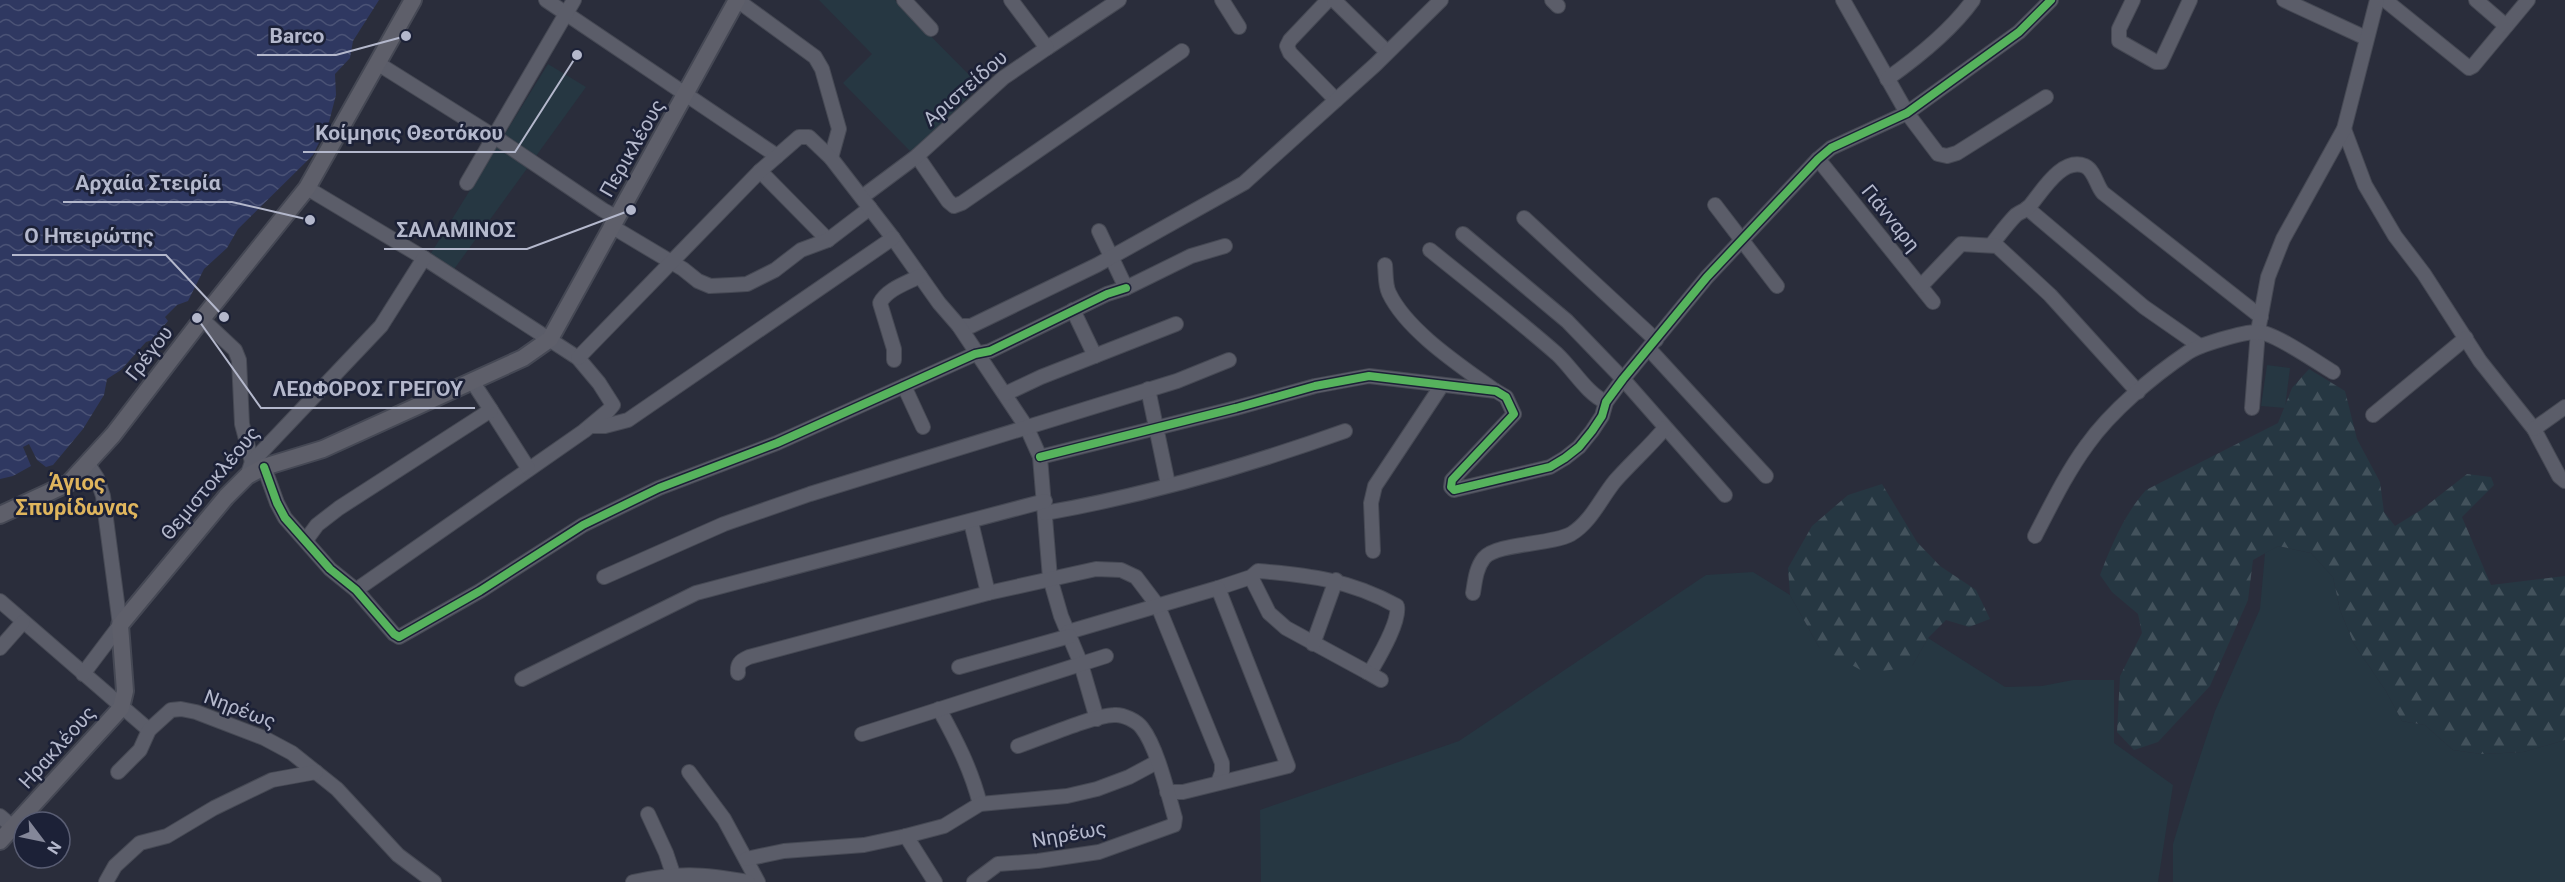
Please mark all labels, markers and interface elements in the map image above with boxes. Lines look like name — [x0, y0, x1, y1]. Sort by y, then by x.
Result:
callout: Barco — [257, 16, 336, 55]
text: Barco — [270, 24, 325, 48]
street label: Αριστείδου — [918, 45, 1012, 131]
street label: Περικλέους — [594, 95, 670, 201]
callout: Κοίμησις Θεοτόκου — [303, 113, 515, 152]
text: Κοίμησις Θεοτόκου — [315, 121, 503, 145]
callout: Αρχαία Στειρία — [63, 163, 232, 202]
text: Αρχαία Στειρία — [75, 171, 221, 195]
street label: Γιάνναρη — [1857, 180, 1925, 256]
callout: ΣΑΛΑΜΙΝΟΣ — [384, 210, 527, 249]
callout: Ο Ηπειρώτης — [12, 216, 166, 255]
text: ΣΑΛΑΜΙΝΟΣ — [396, 218, 516, 242]
text: Ο Ηπειρώτης — [24, 224, 154, 248]
street label: Γρέγου — [120, 321, 178, 385]
callout: ΛΕΩΦΟΡΟΣ ΓΡΕΓΟΥ — [261, 369, 475, 408]
text: ΛΕΩΦΟΡΟΣ ΓΡΕΓΟΥ — [273, 377, 463, 401]
street label: Θεμιστοκλέους — [155, 421, 265, 545]
district label: Άγιος Σπυρίδωνας — [15, 470, 139, 520]
street label: Νηρέως — [201, 684, 279, 734]
street label: Ηρακλέους — [14, 701, 100, 793]
north arrow — [12, 810, 72, 870]
street label: Νηρέως — [1030, 816, 1108, 852]
text: N — [43, 838, 65, 858]

